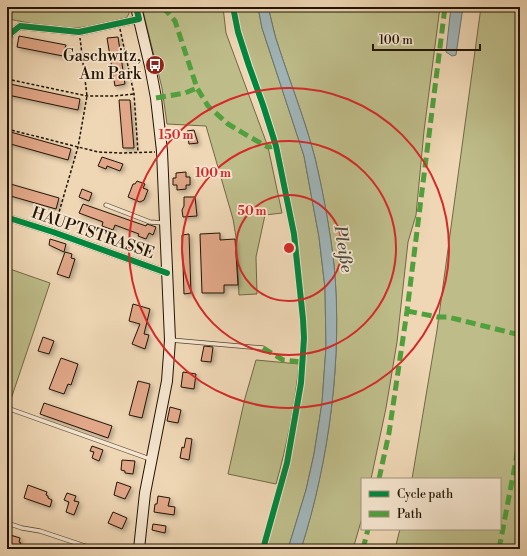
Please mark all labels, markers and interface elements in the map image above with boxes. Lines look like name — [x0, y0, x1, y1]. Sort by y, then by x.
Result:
scale bar — [373, 26, 480, 52]
text: 100 m — [379, 33, 413, 48]
place label: Gaschwitz, Am Park — [63, 46, 143, 84]
bus stop icon: Gaschwitz, Am Park — [144, 54, 166, 76]
text: 150 m — [159, 128, 193, 143]
text: 100 m — [195, 166, 231, 181]
street label: HAUPTSTRASSE — [29, 203, 157, 263]
text: 50 m — [237, 204, 267, 219]
water label: Pleiße — [328, 223, 358, 274]
centre of rings — [282, 241, 296, 255]
legend — [361, 478, 501, 530]
text: Cycle path — [397, 487, 453, 502]
text: Path — [397, 507, 422, 522]

